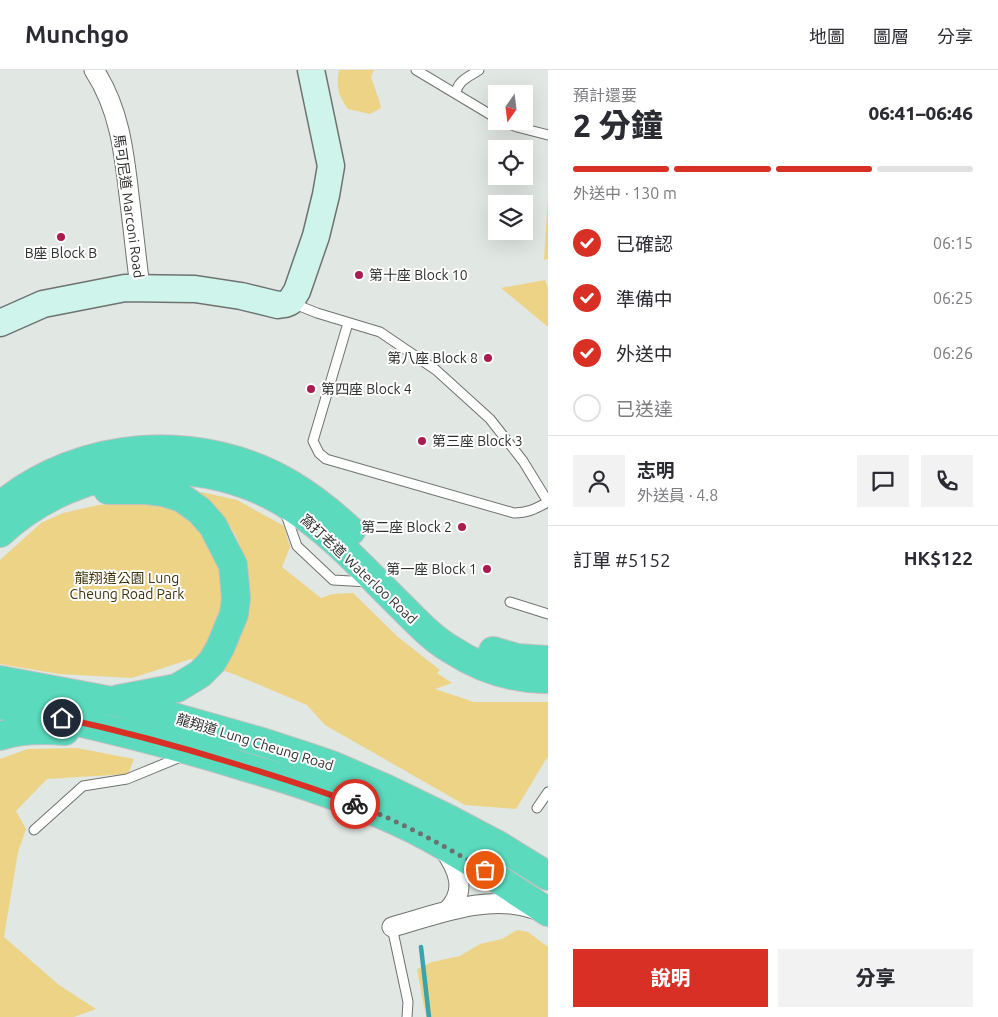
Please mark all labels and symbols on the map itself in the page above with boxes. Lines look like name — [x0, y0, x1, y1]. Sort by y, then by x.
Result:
north arrow — [488, 85, 532, 130]
street label: 馬可尼道 Marconi Road — [111, 133, 147, 279]
marker: B座 Block B — [55, 231, 67, 243]
place label: B座 Block B — [25, 245, 97, 261]
place label: 第十座 Block 10 — [369, 267, 468, 283]
marker: 第十座 Block 10 — [353, 269, 365, 281]
place label: 第八座 Block 8 — [387, 350, 478, 366]
marker: 第八座 Block 8 — [482, 352, 494, 364]
place label: 第四座 Block 4 — [321, 381, 412, 397]
marker: 第四座 Block 4 — [305, 383, 317, 395]
place label: 第三座 Block 3 — [432, 433, 523, 449]
marker: 第三座 Block 3 — [416, 435, 428, 447]
street label: 窩打老道 Waterloo Road — [298, 511, 420, 627]
place label: 第二座 Block 2 — [361, 519, 452, 535]
marker: 第二座 Block 2 — [456, 521, 468, 533]
place label: 第一座 Block 1 — [386, 561, 477, 577]
marker: 第一座 Block 1 — [481, 563, 493, 575]
park label: 龍翔道公園 Lung Cheung Road Park — [70, 570, 184, 602]
pin — [41, 697, 83, 739]
street label: 龍翔道 Lung Cheung Road — [175, 710, 335, 774]
courier — [330, 779, 380, 829]
pin — [464, 849, 506, 891]

